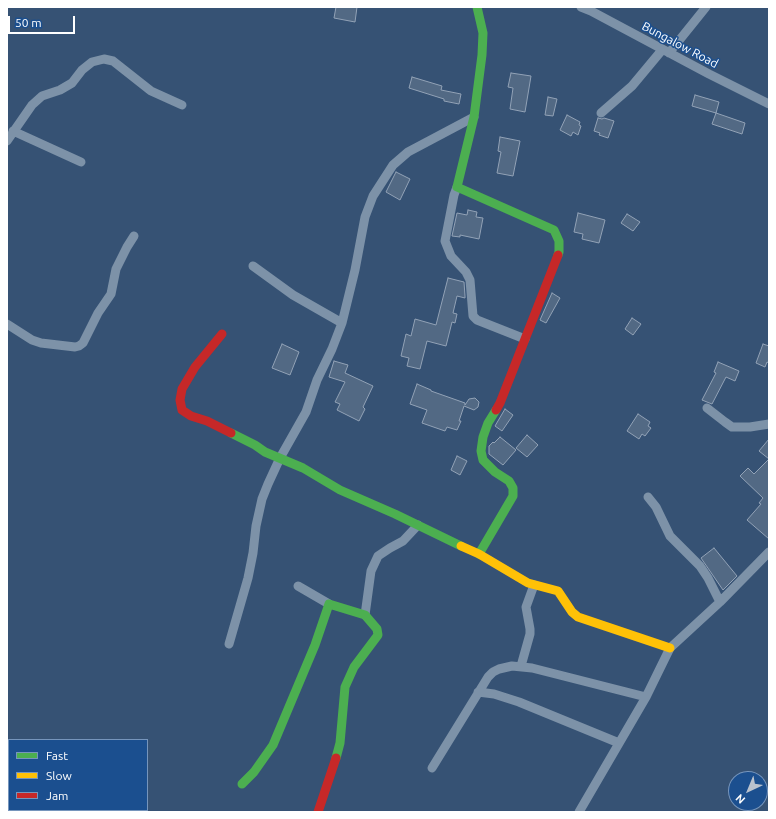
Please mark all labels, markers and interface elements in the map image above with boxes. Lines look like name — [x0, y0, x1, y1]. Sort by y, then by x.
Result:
scale bar — [10, 8, 77, 34]
text: 50 m — [15, 16, 42, 29]
street label: Bungalow Road — [639, 19, 721, 71]
legend — [8, 739, 148, 811]
text: Fast — [46, 749, 68, 762]
text: Slow — [46, 769, 72, 782]
north arrow — [728, 771, 768, 811]
text: Jam — [46, 789, 68, 802]
text: N — [733, 792, 747, 806]

